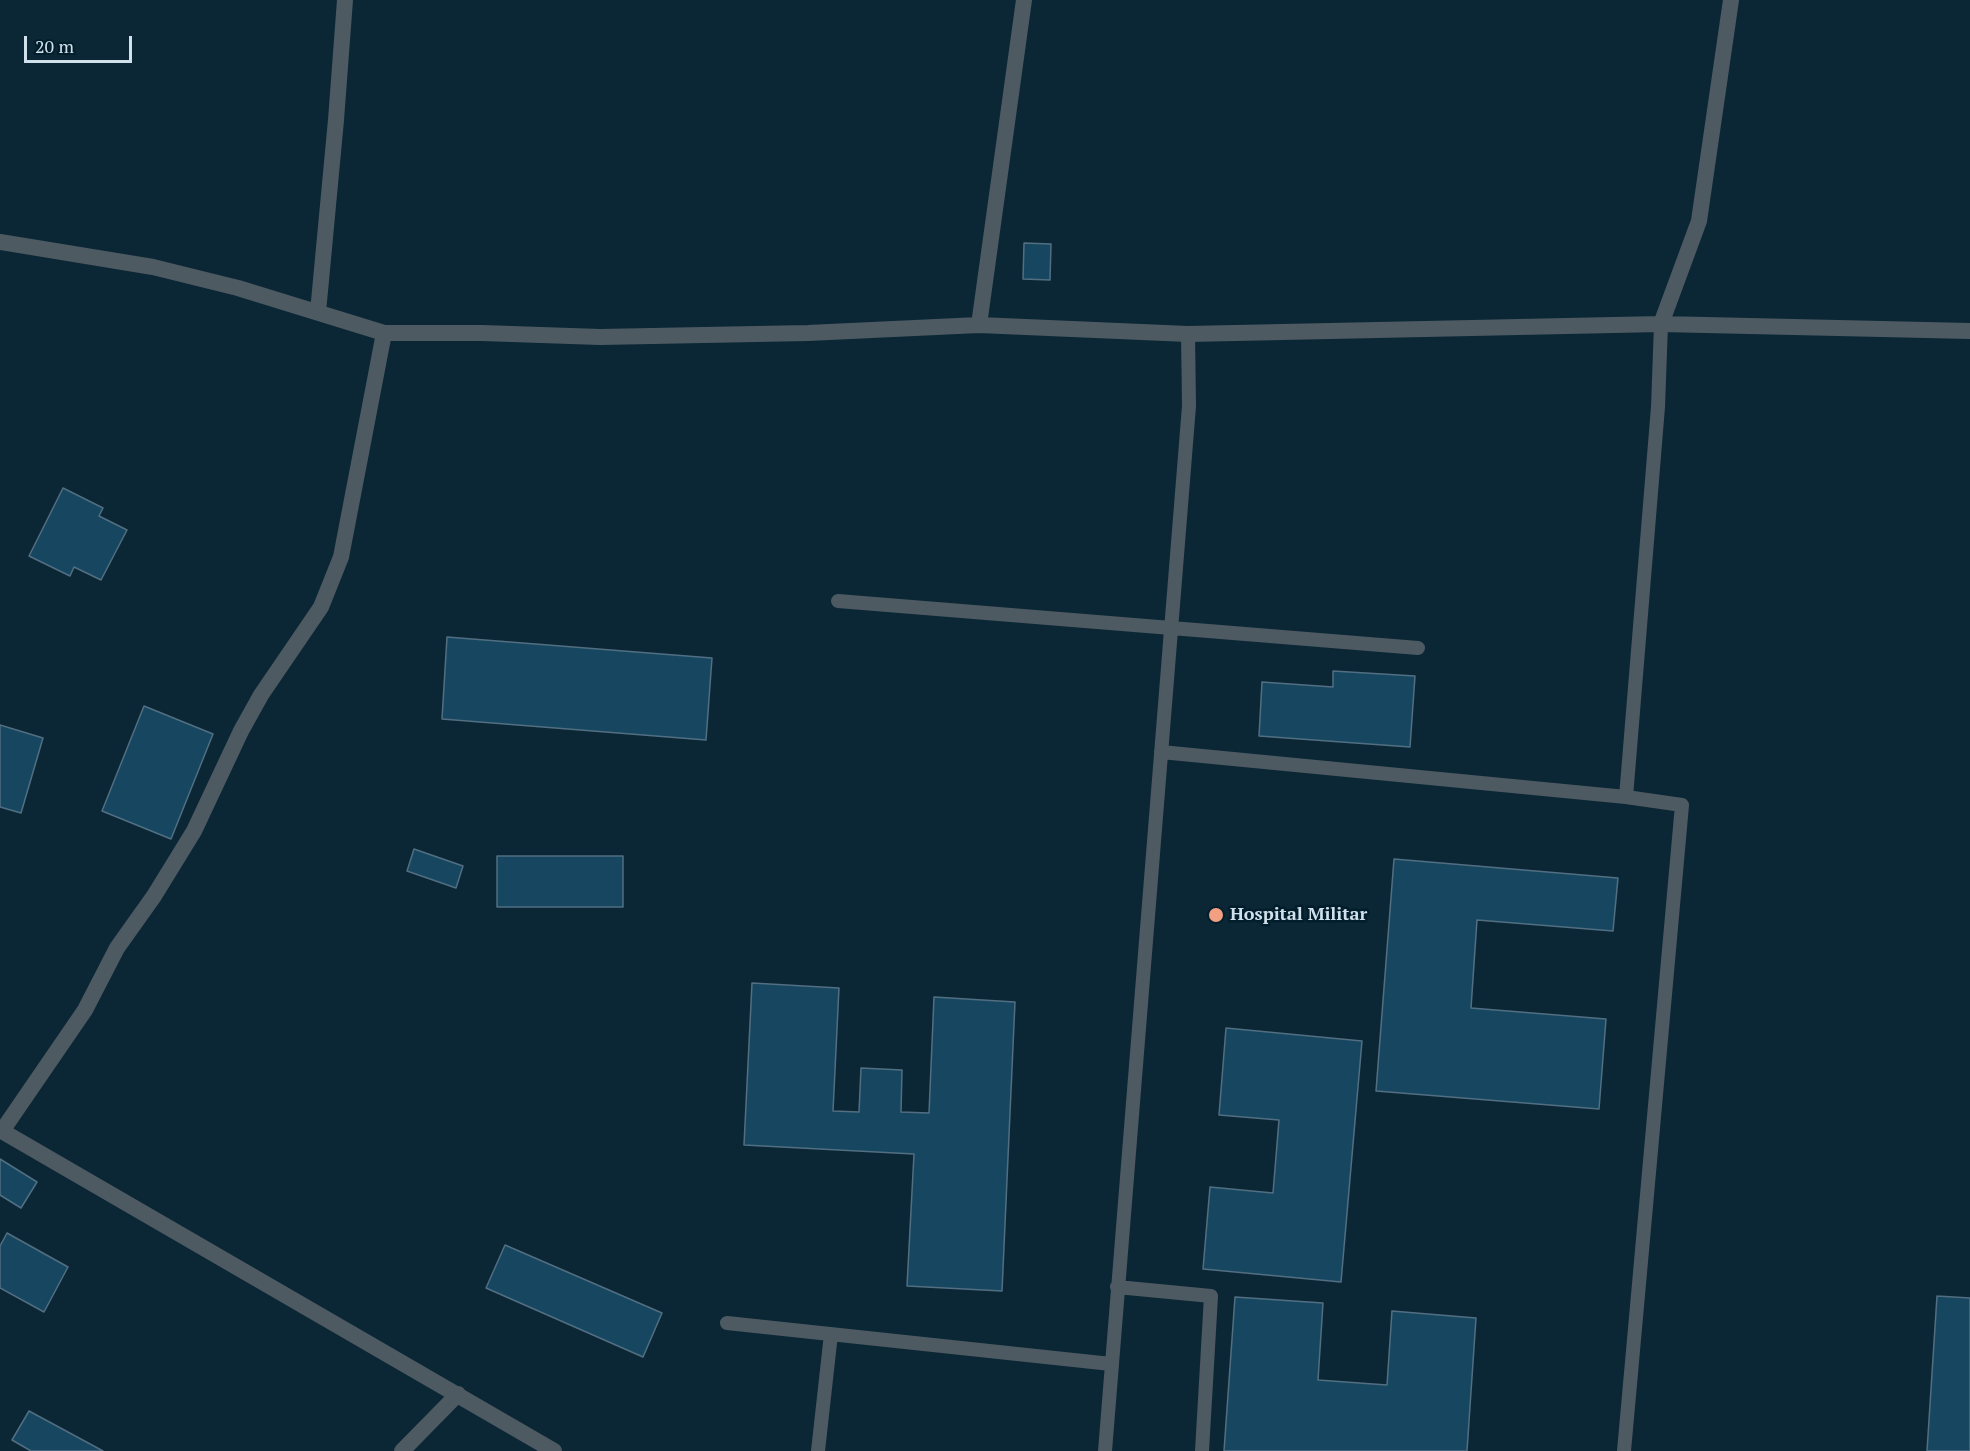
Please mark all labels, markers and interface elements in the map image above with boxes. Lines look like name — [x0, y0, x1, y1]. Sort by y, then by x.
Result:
scale bar — [27, 24, 135, 62]
text: 20 m — [35, 34, 74, 58]
place label: Hospital Militar — [1230, 904, 1367, 926]
marker: Hospital Militar — [1207, 906, 1225, 924]

